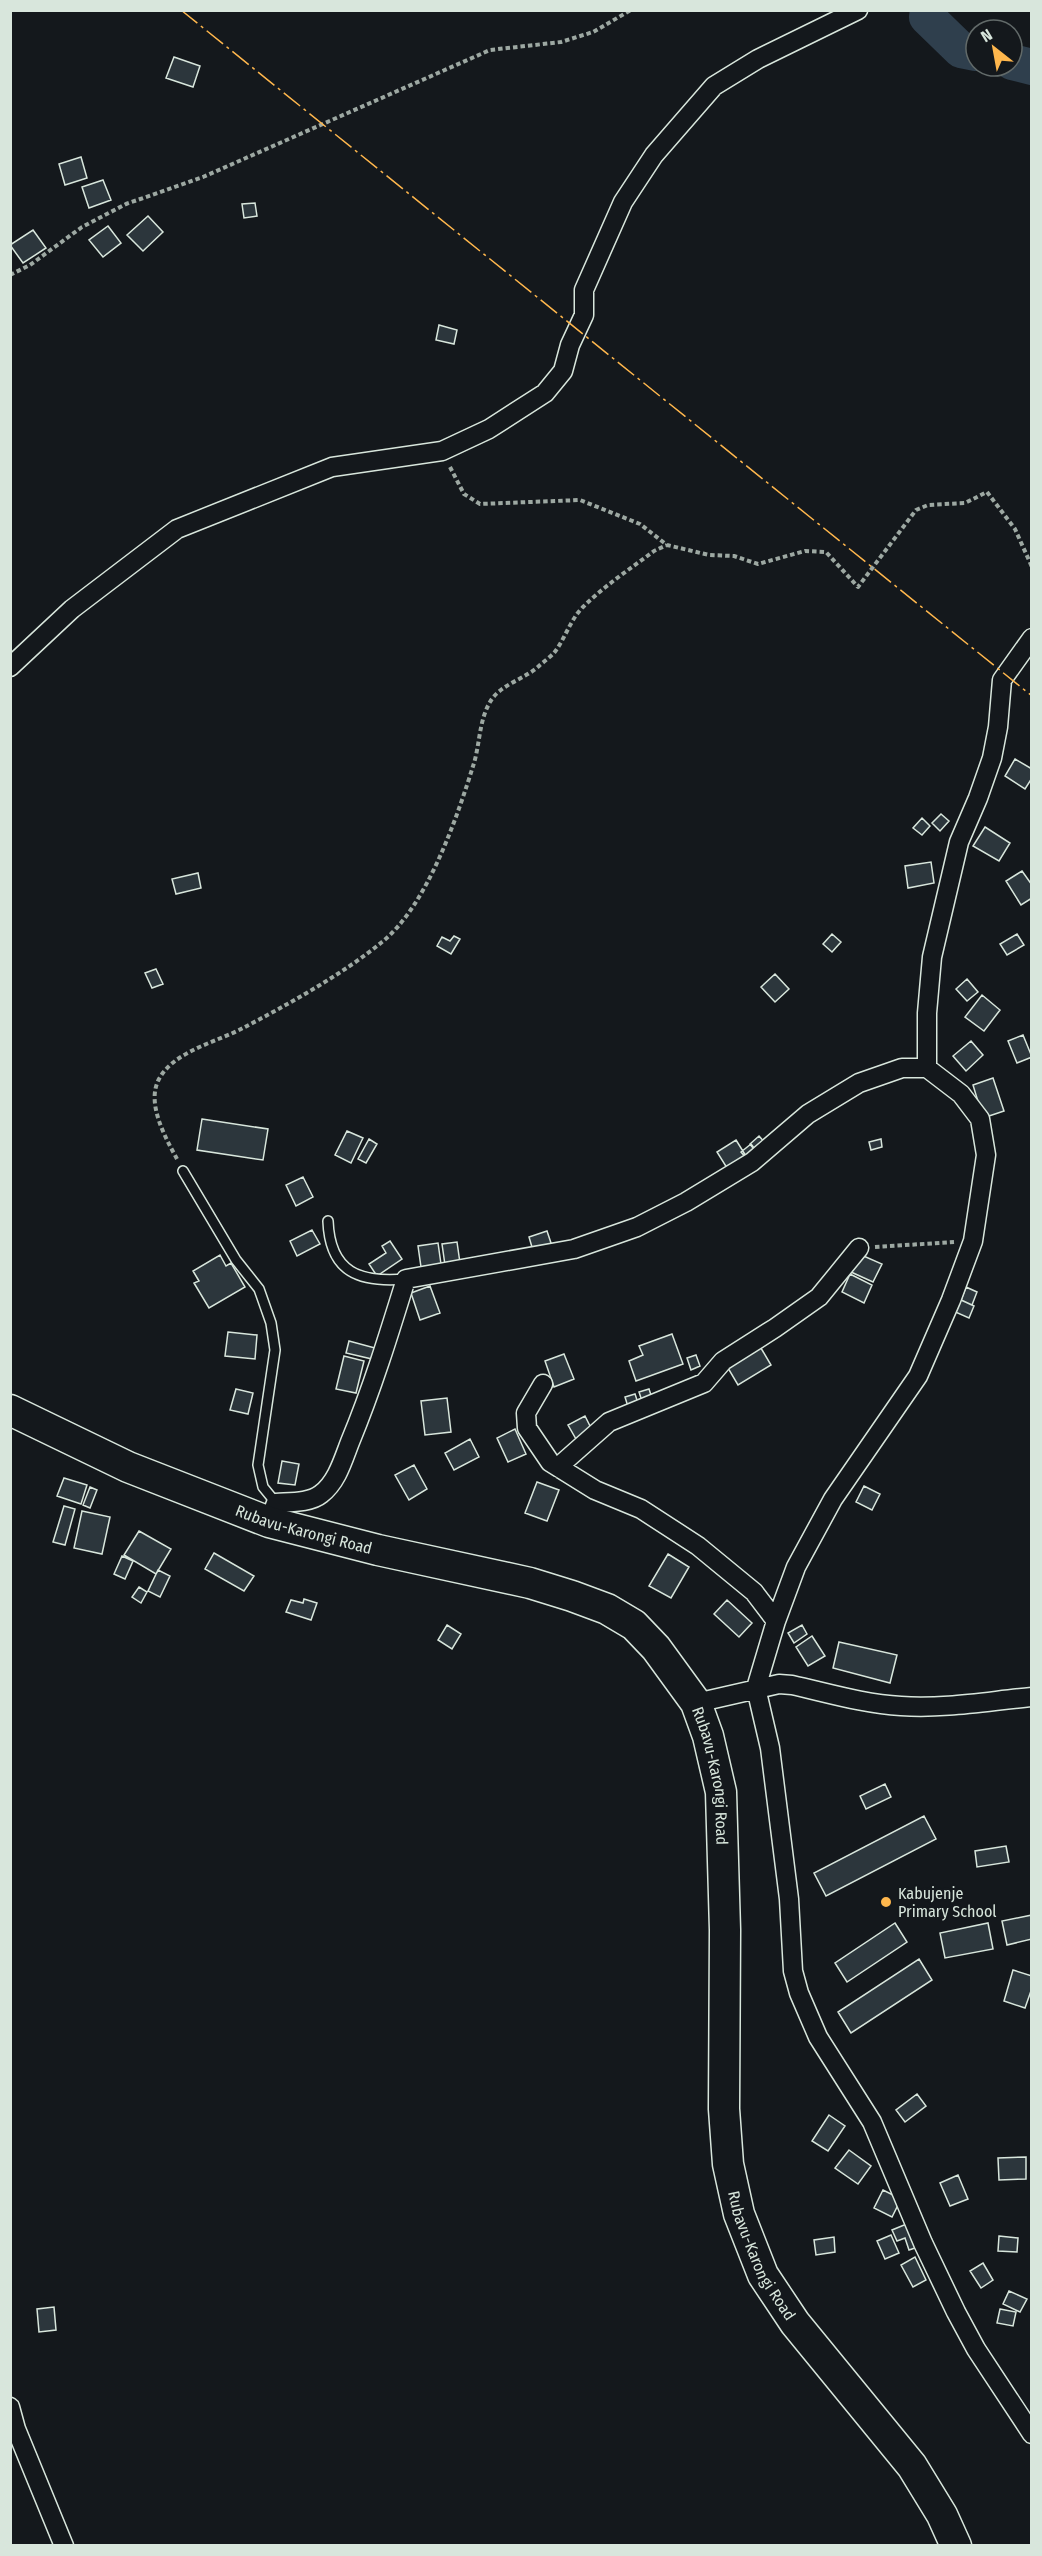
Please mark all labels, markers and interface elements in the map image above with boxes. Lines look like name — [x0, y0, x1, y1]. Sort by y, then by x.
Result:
north arrow — [964, 18, 1024, 78]
text: N — [978, 25, 996, 46]
street label: Rubavu-Karongi Road — [233, 1501, 374, 1558]
street label: Rubavu-Karongi Road — [688, 1704, 732, 1845]
place label: Kabujenje Primary School — [898, 1884, 997, 1921]
marker: Kabujenje Primary School — [879, 1895, 893, 1909]
street label: Rubavu-Karongi Road — [724, 2189, 799, 2324]

